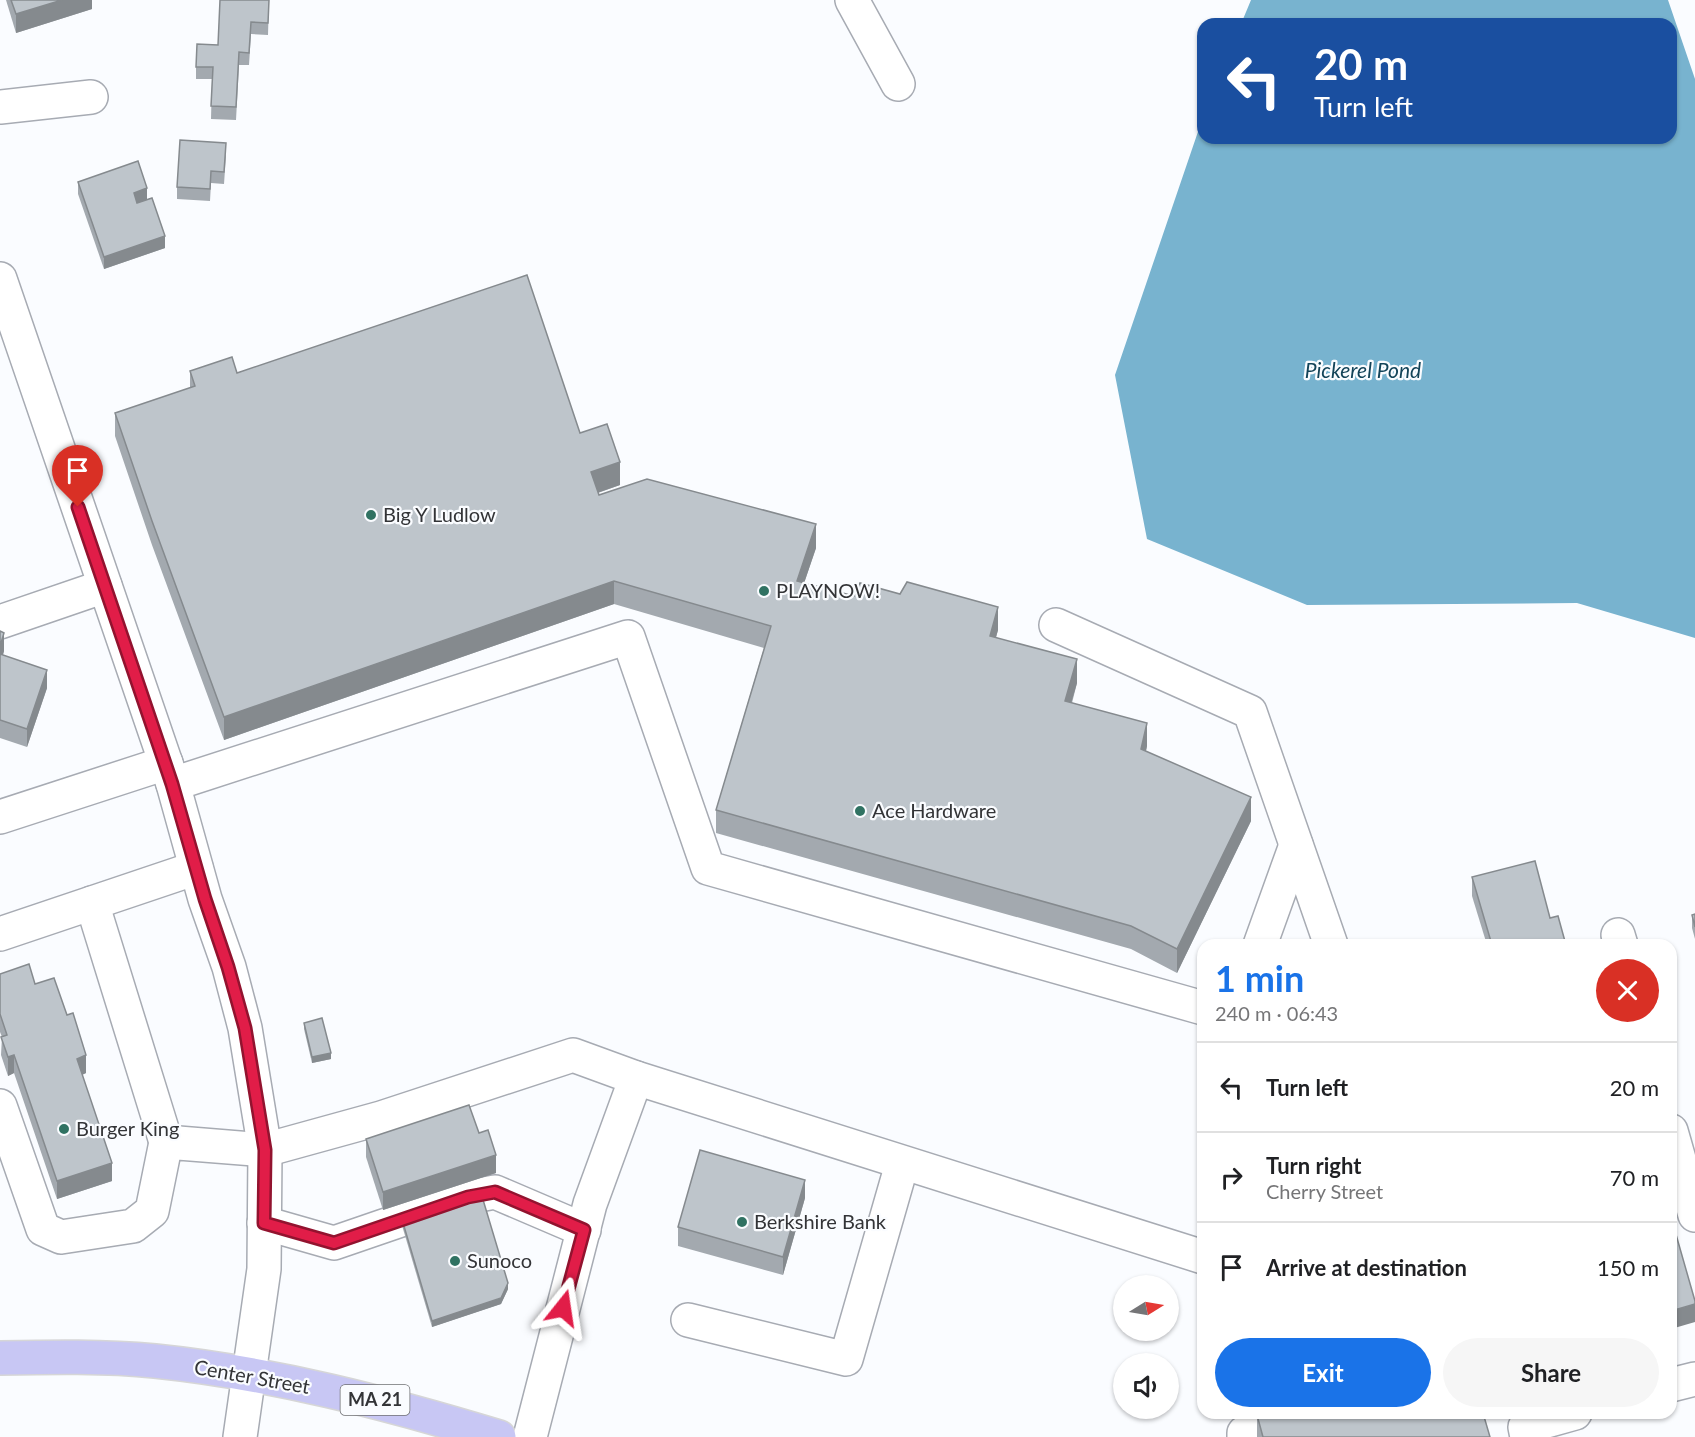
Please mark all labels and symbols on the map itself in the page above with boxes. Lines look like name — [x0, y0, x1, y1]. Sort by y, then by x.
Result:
water label: Pickerel Pond — [1305, 357, 1421, 382]
pin — [52, 445, 103, 507]
place label: Big Y Ludlow — [383, 502, 496, 526]
marker: Big Y Ludlow — [364, 508, 378, 522]
place label: PLAYNOW! — [776, 578, 880, 602]
marker: PLAYNOW! — [757, 584, 771, 598]
place label: Ace Hardware — [872, 798, 996, 822]
marker: Ace Hardware — [853, 804, 867, 818]
place label: Burger King — [76, 1116, 179, 1140]
marker: Burger King — [57, 1122, 71, 1136]
place label: Berkshire Bank — [754, 1209, 887, 1233]
marker: Berkshire Bank — [735, 1215, 749, 1229]
place label: Sunoco — [467, 1248, 532, 1272]
marker: Sunoco — [448, 1254, 462, 1268]
north arrow — [1113, 1275, 1179, 1341]
position arrow — [531, 1276, 595, 1340]
street label: Center Street — [192, 1354, 312, 1398]
road number: MA 21 — [340, 1385, 410, 1415]

